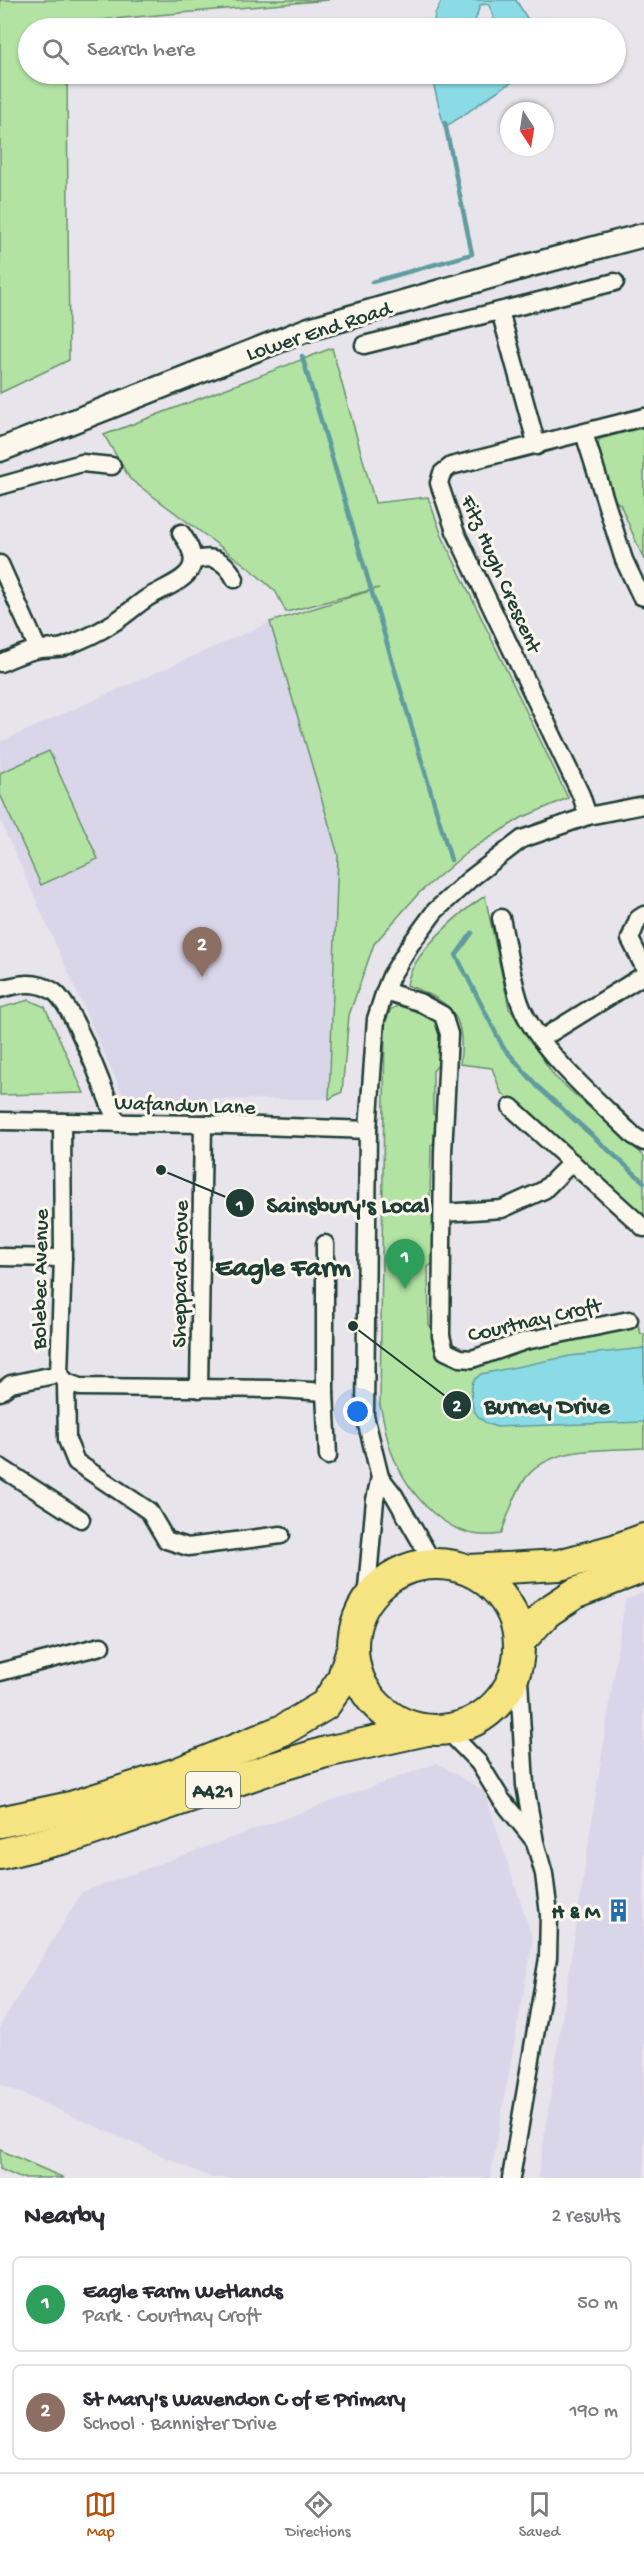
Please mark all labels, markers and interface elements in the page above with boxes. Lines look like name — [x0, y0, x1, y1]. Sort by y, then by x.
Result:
search box — [18, 18, 626, 84]
icon: search — [39, 35, 72, 68]
text: Search here — [87, 38, 195, 64]
north arrow — [500, 102, 554, 156]
street label: Lower End Road — [243, 296, 397, 369]
street label: Fitz Hugh Crescent — [453, 491, 547, 659]
pin: 2 — [182, 928, 222, 977]
street label: Wafandun Lane — [114, 1092, 257, 1122]
callout: Sainsbury's Local — [225, 1182, 441, 1224]
text: Sainsbury's Local — [267, 1193, 429, 1222]
text: 1 — [235, 1196, 244, 1217]
street label: Sheppard Grove — [168, 1200, 196, 1348]
street label: Bolebec Avenue — [28, 1208, 56, 1351]
pin: 1 — [386, 1240, 424, 1289]
district label: Eagle Farm — [215, 1253, 351, 1286]
street label: Courtnay Croft — [466, 1293, 606, 1350]
callout: Burney Drive — [442, 1384, 621, 1426]
text: Burney Drive — [483, 1394, 611, 1423]
your location — [343, 1397, 372, 1426]
text: 2 — [453, 1397, 462, 1418]
road number: A421 — [186, 1772, 240, 1808]
building icon: H & M — [605, 1897, 631, 1923]
place label: H & M — [552, 1901, 601, 1927]
text: Nearby — [24, 2202, 105, 2233]
text: 2 results — [551, 2206, 620, 2229]
text: Eagle Farm Wetlands — [83, 2280, 282, 2306]
text: 1 — [41, 2293, 50, 2316]
text: 50 m — [577, 2293, 618, 2316]
text: Park · Courtnay Croft — [83, 2306, 261, 2329]
text: St Mary's Wavendon C of E Primary — [83, 2388, 405, 2414]
text: 2 — [41, 2401, 50, 2424]
text: 190 m — [570, 2401, 618, 2424]
text: School · Bannister Drive — [83, 2414, 277, 2437]
tab: Map — [84, 2488, 117, 2543]
tab: Directions — [285, 2488, 351, 2543]
tab: Saved — [519, 2488, 560, 2543]

